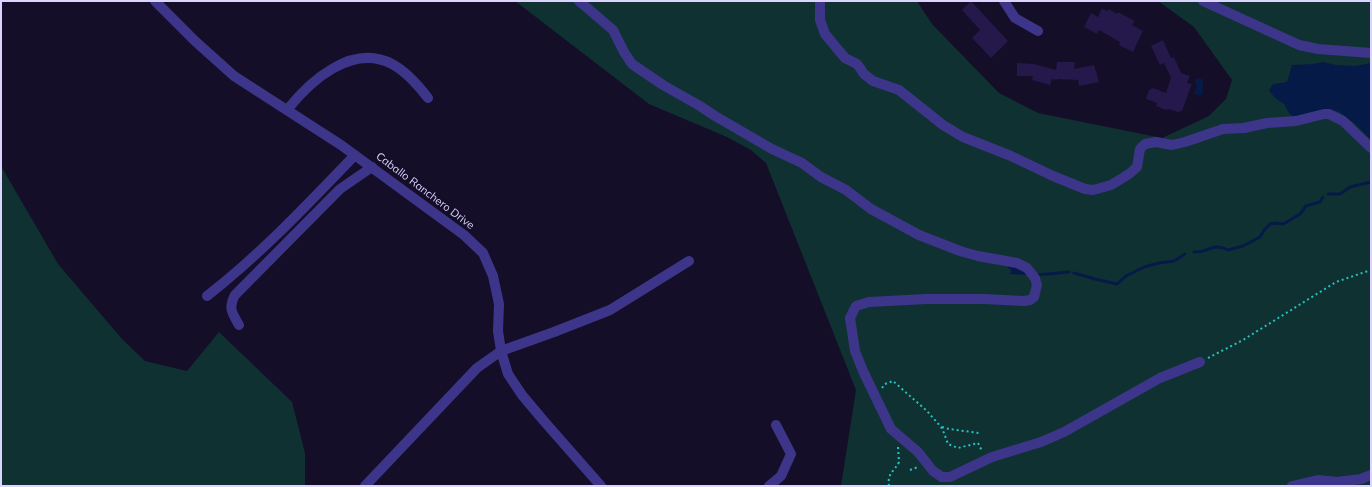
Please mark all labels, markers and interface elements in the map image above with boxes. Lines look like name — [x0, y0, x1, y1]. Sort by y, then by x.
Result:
street label: Caballo Ranchero Drive — [373, 150, 477, 232]

